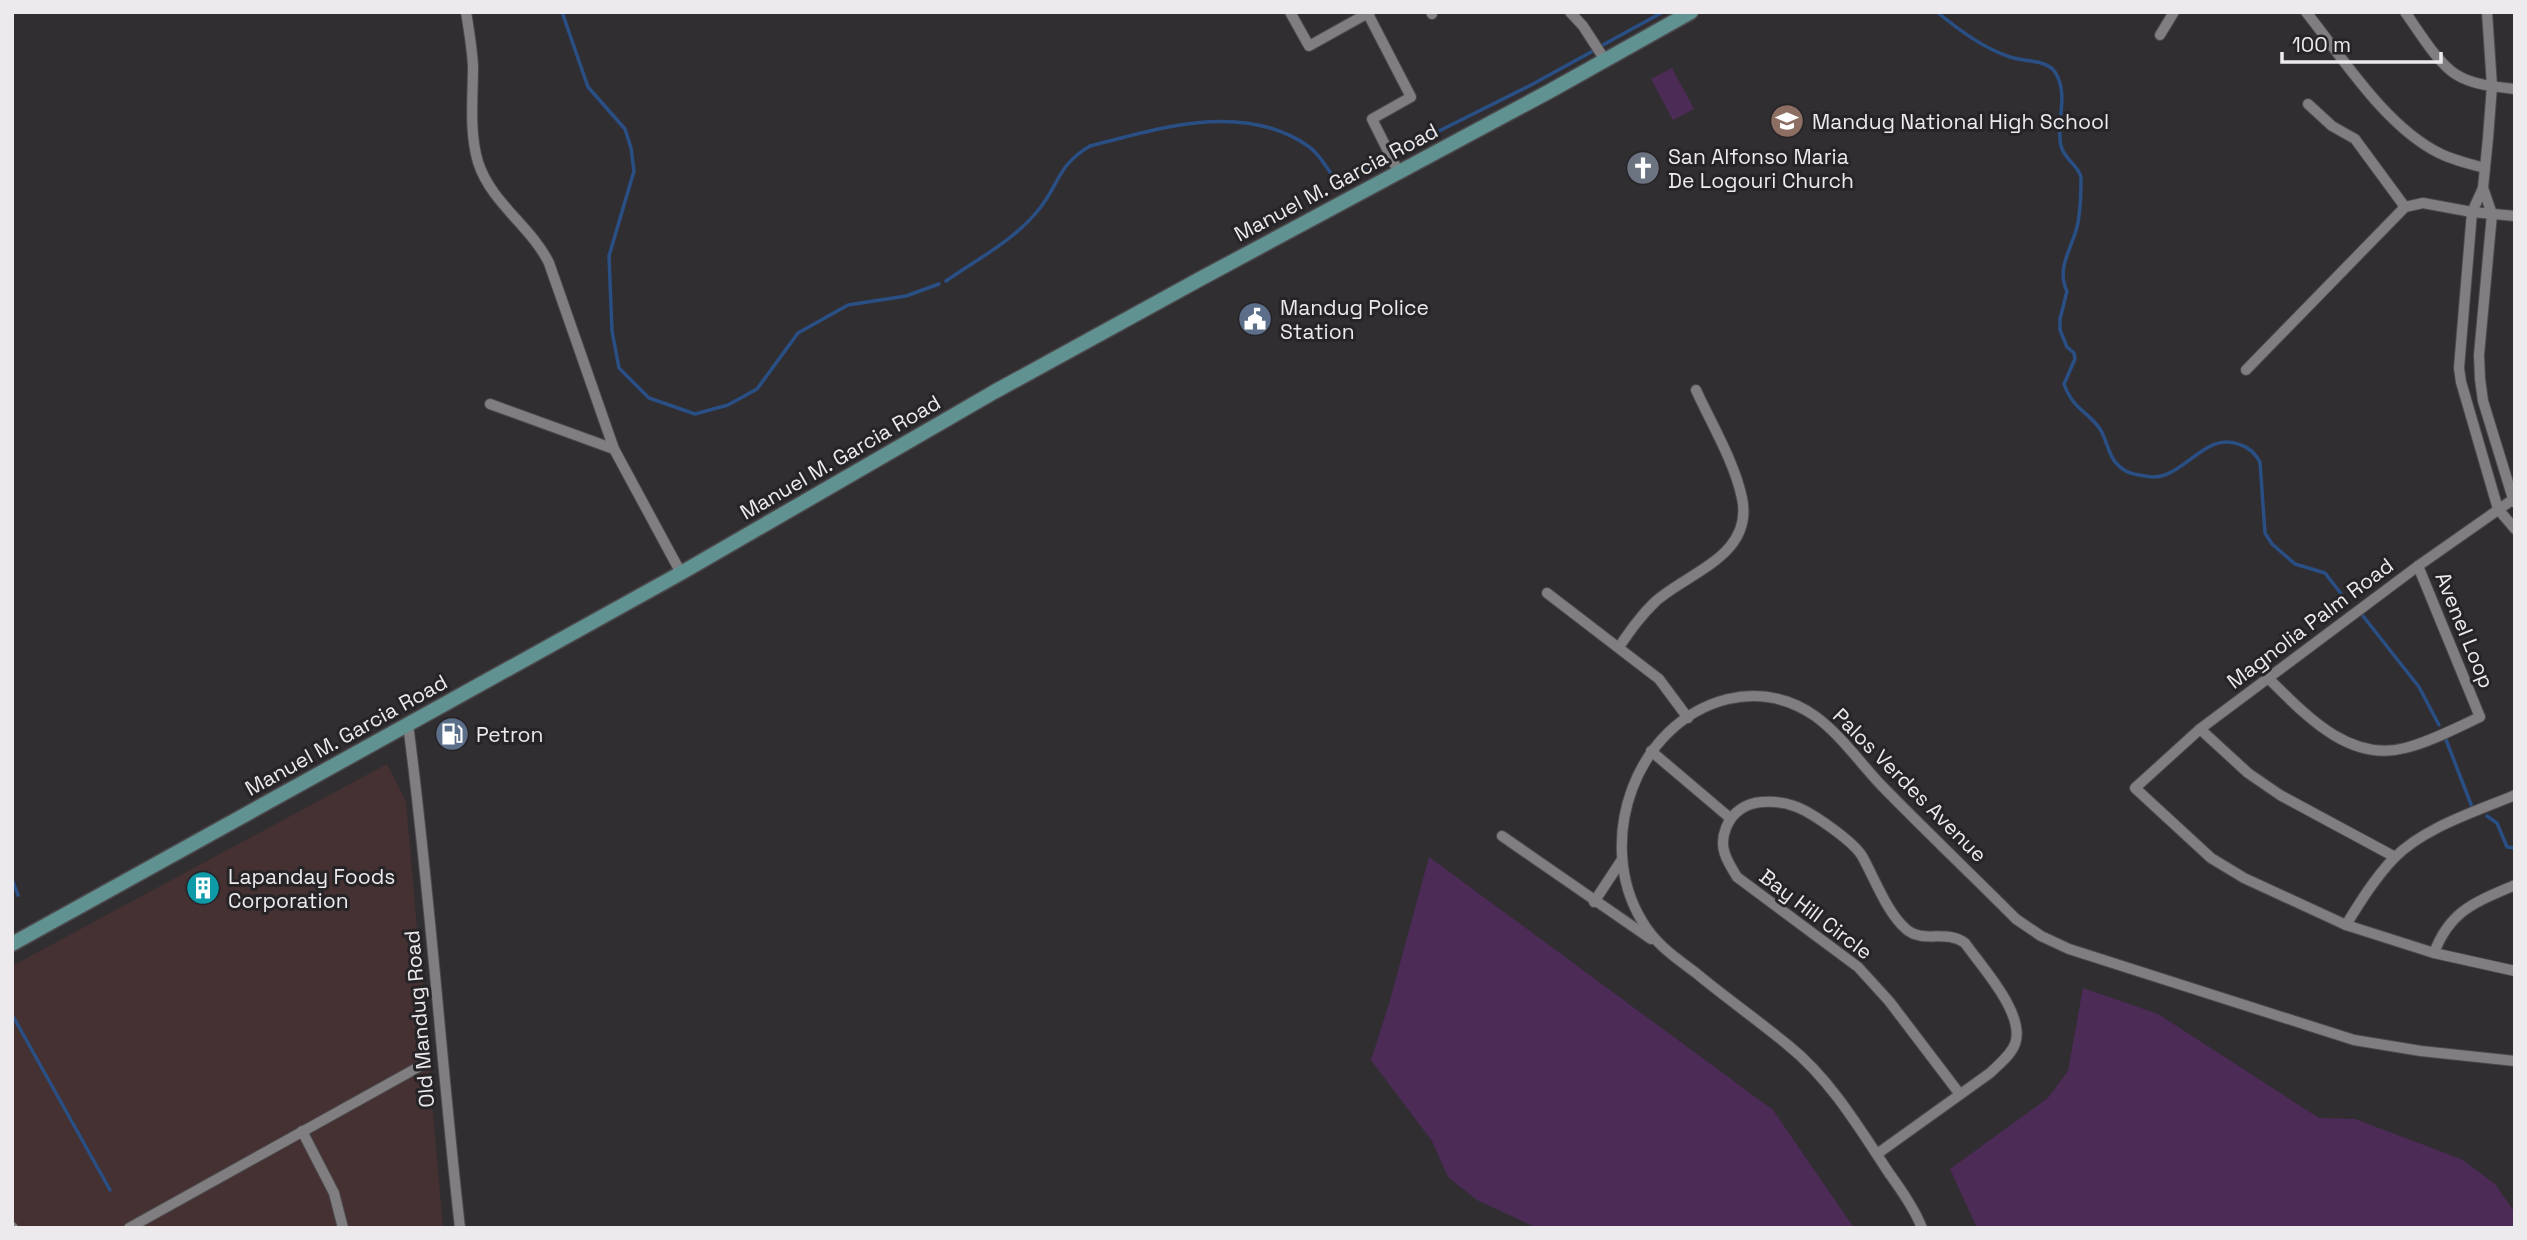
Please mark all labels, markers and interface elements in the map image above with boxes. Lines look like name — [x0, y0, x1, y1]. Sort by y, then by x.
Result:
scale bar — [2282, 21, 2441, 65]
text: 100 m — [2292, 31, 2351, 58]
school or university icon: Mandug National High School — [1768, 102, 1806, 140]
place label: Mandug National High School — [1812, 108, 2109, 135]
street label: Manuel M. Garcia Road — [1229, 117, 1443, 247]
place label: San Alfonso Maria De Logouri Church — [1668, 143, 1854, 194]
church icon: San Alfonso Maria De Logouri Church — [1624, 149, 1662, 187]
place label: Mandug Police Station — [1280, 294, 1429, 345]
public building icon: Mandug Police Station — [1236, 300, 1274, 338]
street label: Manuel M. Garcia Road — [735, 389, 945, 525]
street label: Magnolia Palm Road — [2221, 552, 2399, 694]
street label: Avenel Loop — [2429, 568, 2501, 692]
street label: Manuel M. Garcia Road — [240, 668, 452, 802]
street label: Palos Verdes Avenue — [1827, 702, 1993, 868]
fuel station icon: Petron — [433, 715, 471, 753]
place label: Petron — [476, 721, 543, 748]
place label: Lapanday Foods Corporation — [228, 863, 395, 914]
street label: Bay Hill Circle — [1754, 863, 1878, 965]
building icon: Lapanday Foods Corporation — [184, 869, 222, 907]
street label: Old Mandug Road — [398, 929, 440, 1109]

